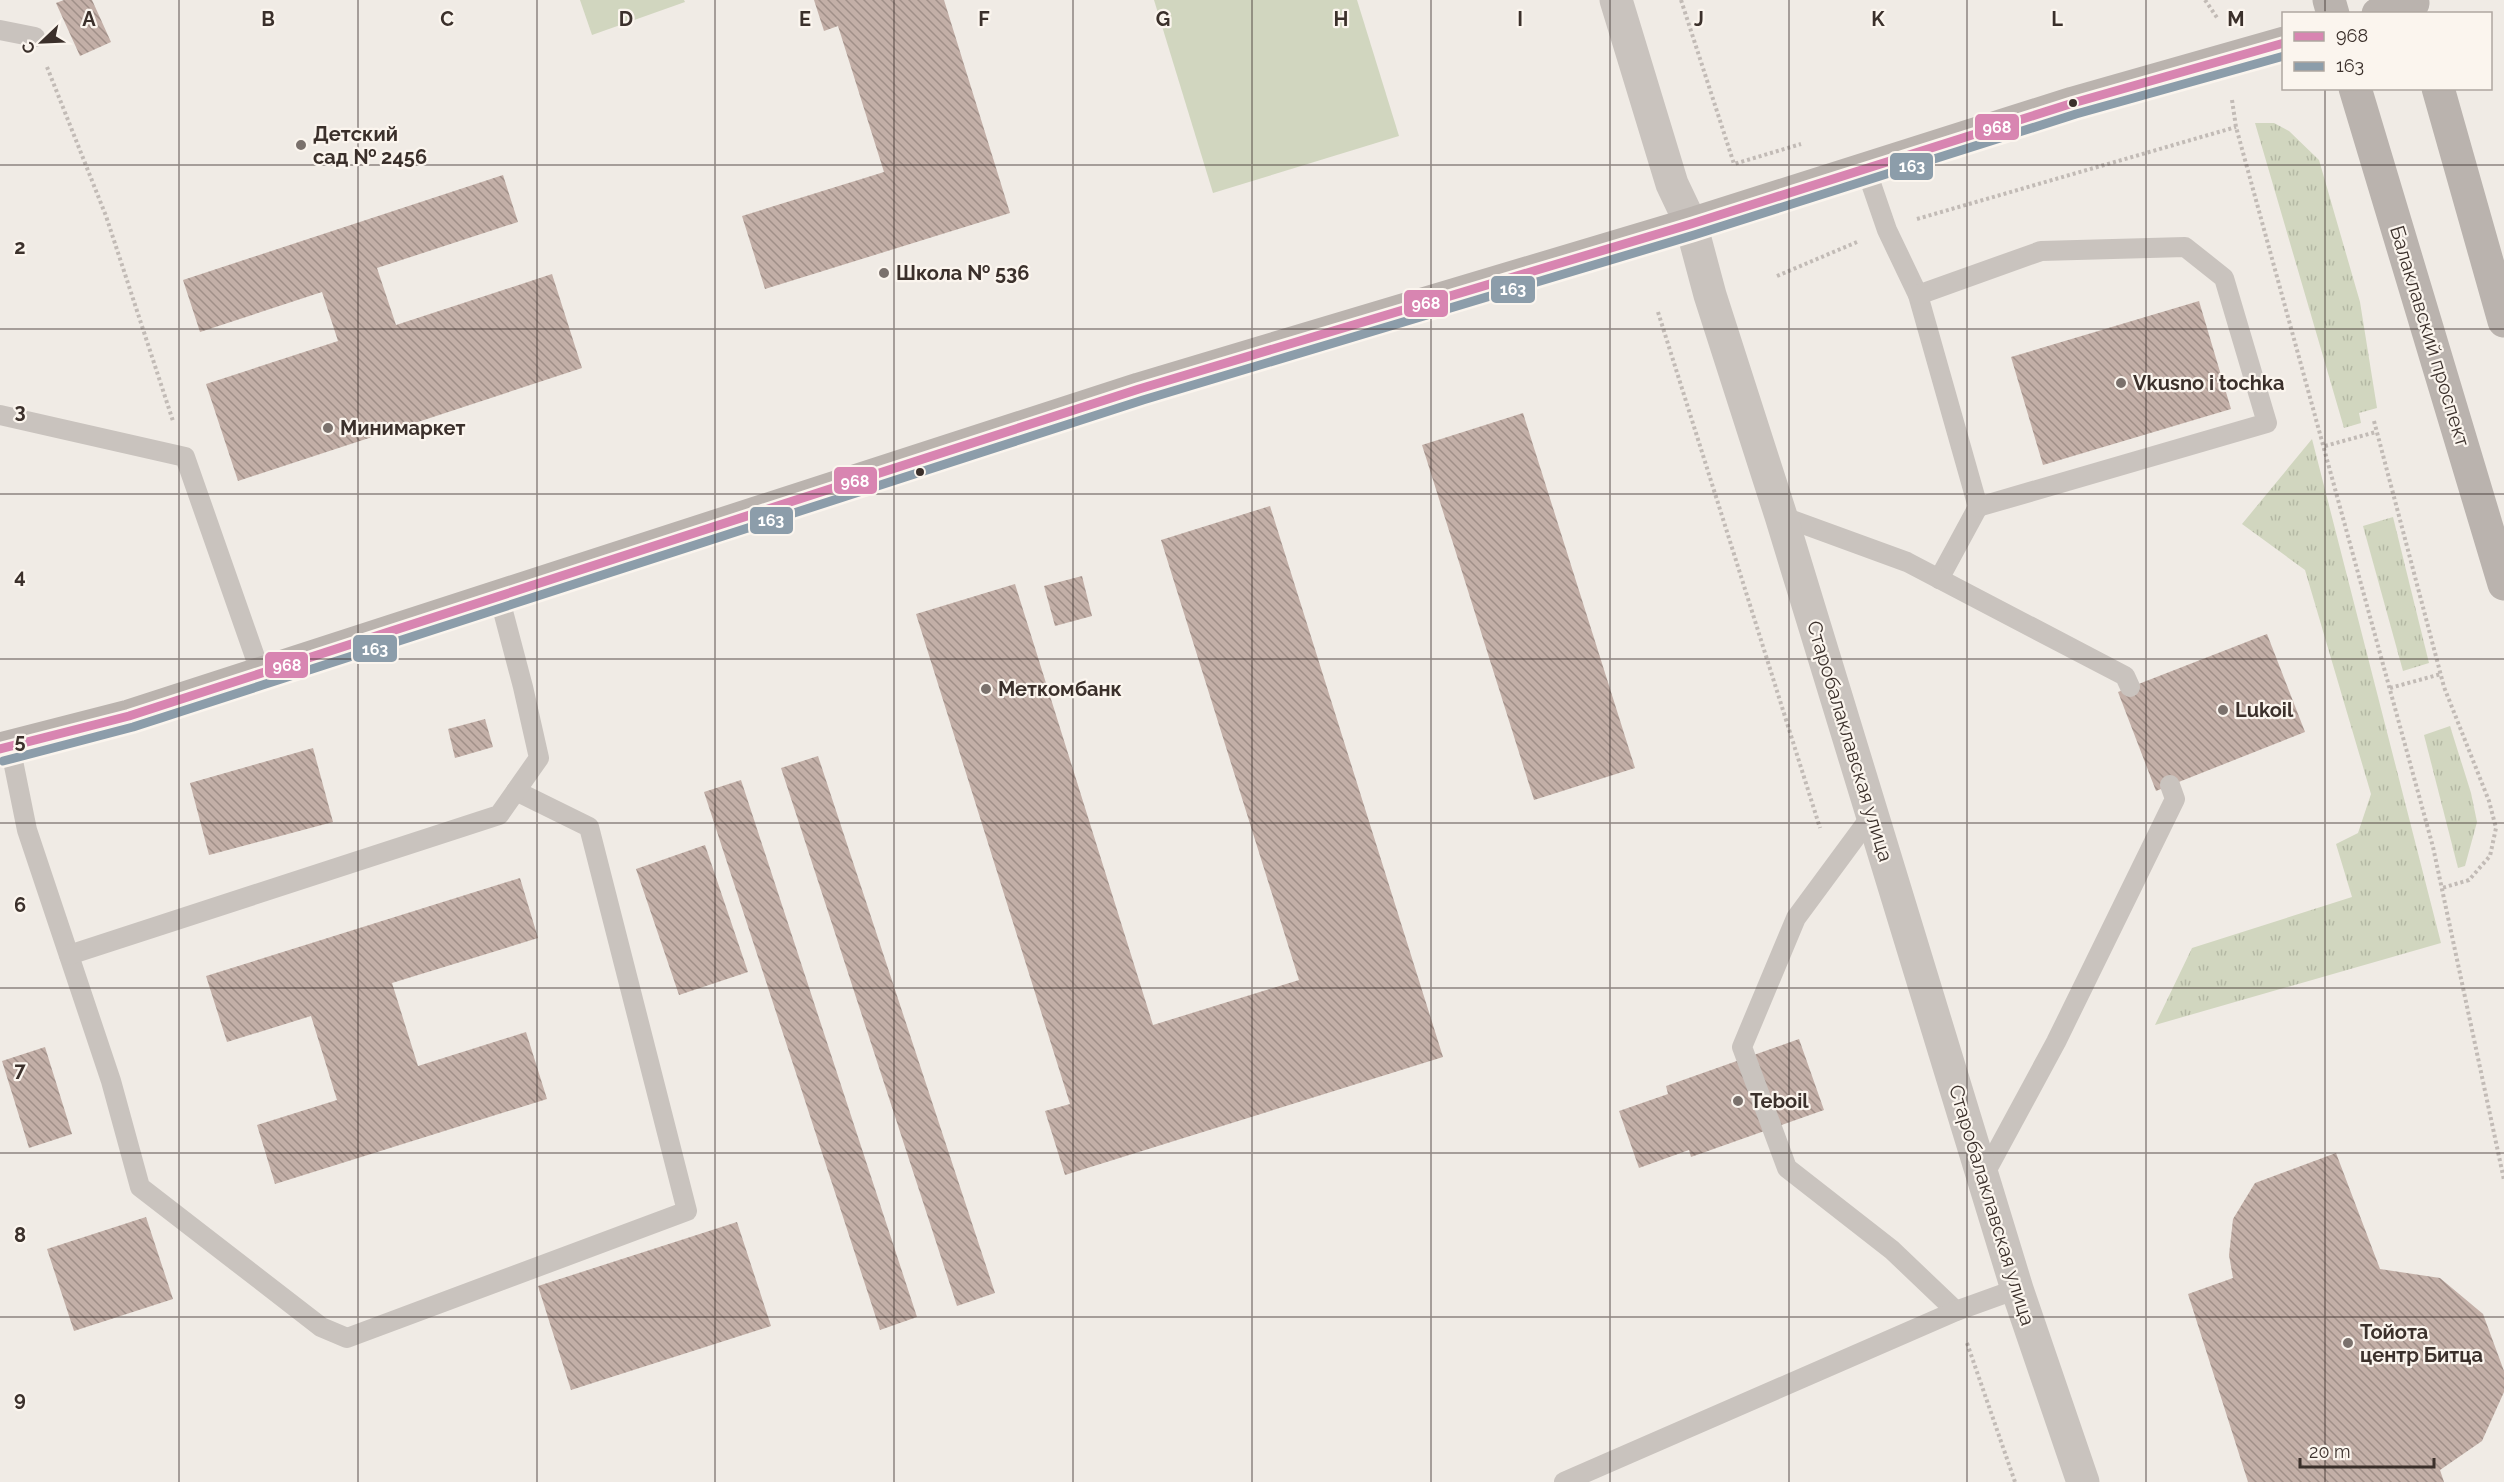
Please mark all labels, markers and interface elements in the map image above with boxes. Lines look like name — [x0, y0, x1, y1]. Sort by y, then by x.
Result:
text: A — [82, 7, 96, 31]
text: B — [261, 7, 275, 31]
text: C — [440, 7, 454, 31]
text: D — [619, 7, 633, 31]
text: E — [799, 7, 811, 31]
text: F — [978, 7, 990, 31]
text: G — [1156, 7, 1170, 31]
text: H — [1334, 7, 1348, 31]
text: I — [1517, 7, 1523, 31]
text: J — [1694, 7, 1704, 31]
text: K — [1871, 7, 1885, 31]
text: L — [2051, 7, 2063, 31]
text: M — [2227, 7, 2245, 31]
north arrow — [12, 12, 72, 72]
legend — [2282, 12, 2492, 90]
text: 968 — [2336, 25, 2368, 46]
text: С — [18, 39, 40, 56]
text: 163 — [2336, 55, 2364, 76]
unlabelled marker — [2067, 97, 2079, 109]
line badge: 968 — [1974, 113, 2020, 141]
text: 968 — [1983, 118, 2011, 137]
place label: Детский сад № 2456 — [313, 122, 427, 169]
marker: Детский сад № 2456 — [294, 138, 308, 152]
line badge: 163 — [1889, 152, 1934, 181]
text: 163 — [1899, 157, 1925, 176]
street label: Балаклавский проспект — [2385, 223, 2475, 450]
text: 2 — [14, 235, 26, 259]
place label: Школа № 536 — [896, 261, 1029, 285]
marker: Школа № 536 — [877, 266, 891, 280]
line badge: 163 — [1490, 275, 1536, 304]
text: 163 — [1500, 280, 1526, 299]
line badge: 968 — [1403, 289, 1449, 318]
text: 968 — [1412, 294, 1440, 313]
place label: Vkusno i tochka — [2133, 371, 2284, 395]
marker: Vkusno i tochka — [2114, 376, 2128, 390]
text: 3 — [14, 399, 26, 423]
place label: Минимаркет — [340, 416, 465, 440]
marker: Минимаркет — [321, 421, 335, 435]
line badge: 968 — [833, 466, 878, 495]
unlabelled marker — [914, 466, 926, 478]
text: 968 — [841, 472, 869, 491]
line badge: 163 — [749, 506, 794, 535]
text: 163 — [758, 511, 784, 530]
text: 4 — [14, 564, 26, 588]
street label: Старобалаклавская улица — [1802, 618, 1898, 864]
line badge: 163 — [352, 634, 398, 663]
text: 163 — [362, 640, 388, 659]
line badge: 968 — [264, 651, 309, 679]
text: 968 — [273, 656, 301, 675]
place label: Меткомбанк — [998, 677, 1122, 701]
marker: Меткомбанк — [979, 682, 993, 696]
place label: Lukoil — [2235, 698, 2294, 722]
marker: Lukoil — [2216, 703, 2230, 717]
text: 5 — [14, 729, 26, 753]
text: 6 — [14, 893, 26, 917]
text: 7 — [14, 1058, 26, 1082]
street label: Старобалаклавская улица — [1944, 1082, 2040, 1328]
place label: Teboil — [1750, 1089, 1809, 1113]
marker: Teboil — [1731, 1094, 1745, 1108]
text: 8 — [14, 1223, 26, 1247]
place label: Тойота центр Битца — [2360, 1320, 2483, 1367]
marker: Тойота центр Битца — [2341, 1336, 2355, 1350]
text: 9 — [14, 1387, 26, 1411]
scale bar — [2300, 1431, 2434, 1469]
text: 20 m — [2309, 1441, 2351, 1462]

